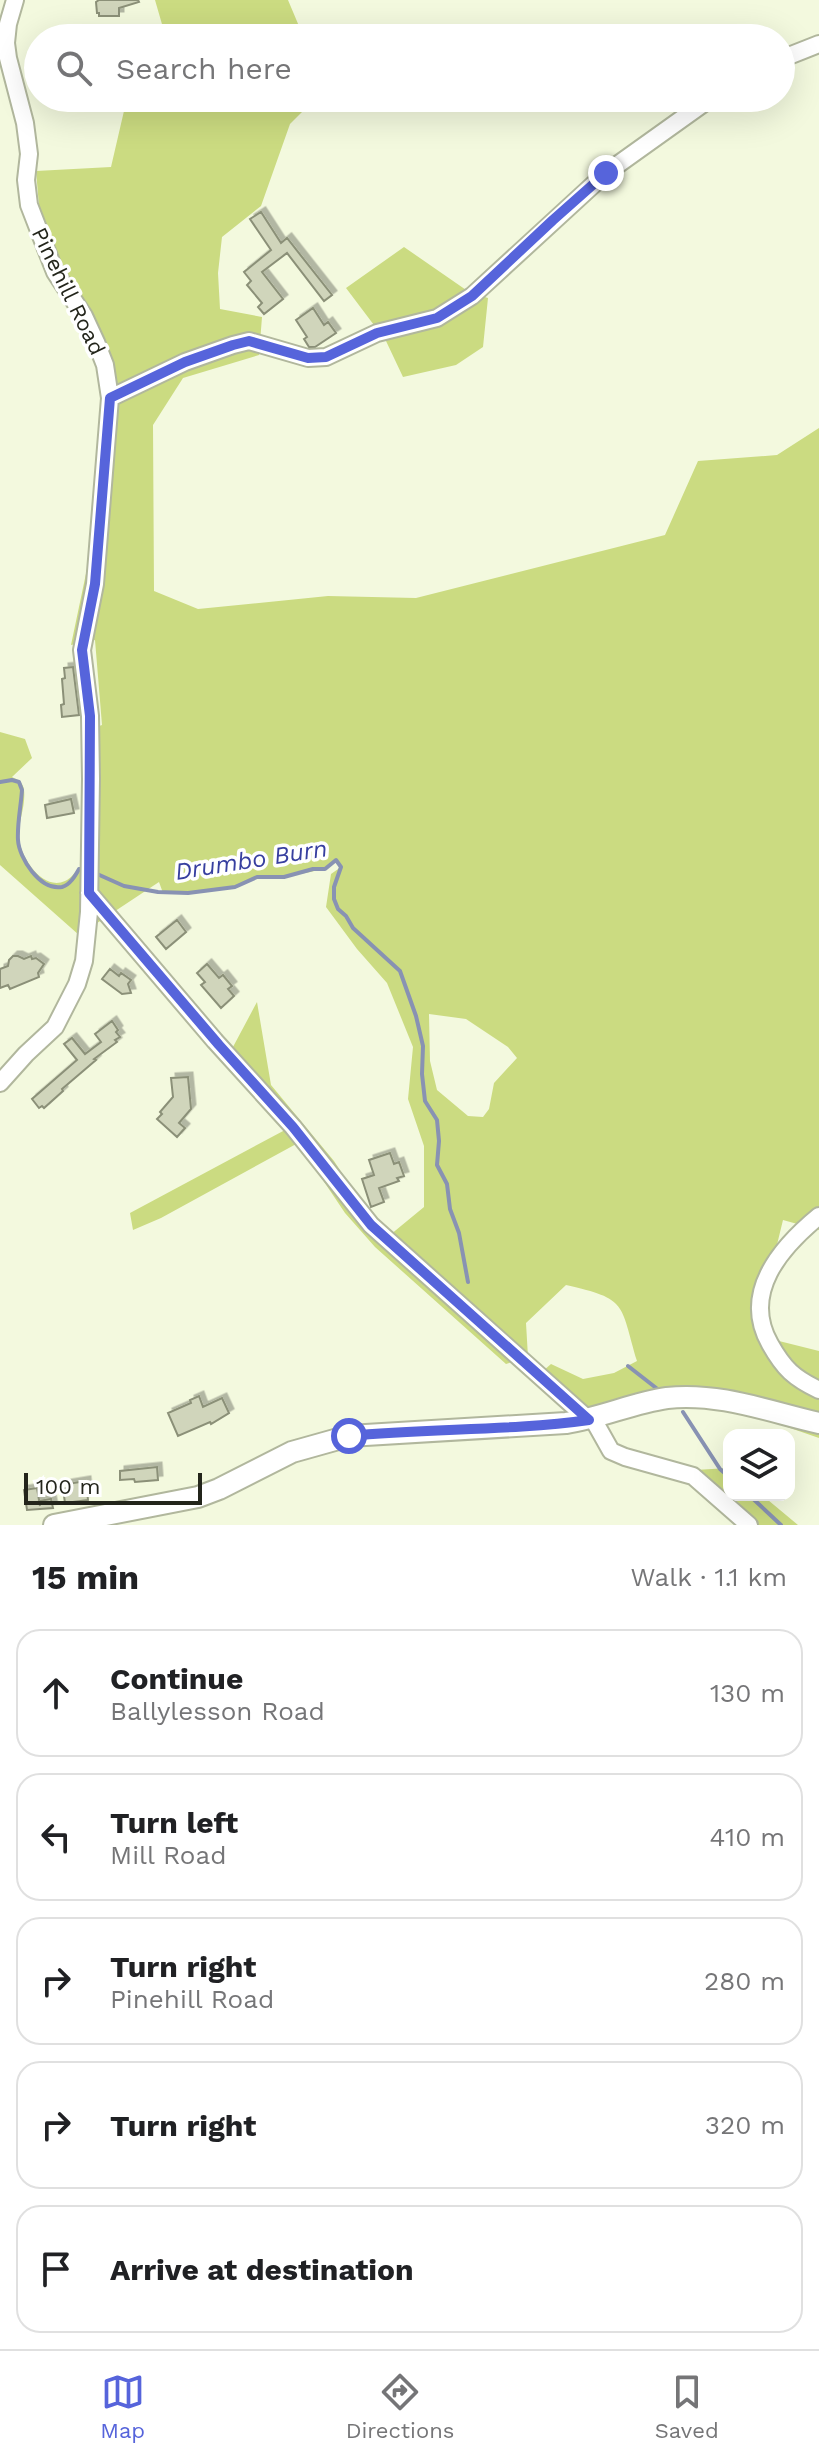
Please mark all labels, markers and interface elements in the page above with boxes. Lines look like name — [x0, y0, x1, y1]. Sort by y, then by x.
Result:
search box — [24, 24, 795, 112]
icon: search — [52, 46, 96, 90]
text: Search here — [116, 51, 292, 86]
route end — [588, 155, 624, 191]
street label: Pinehill Road — [27, 223, 110, 359]
water label: Drumbo Burn — [173, 834, 329, 886]
route start — [331, 1418, 367, 1454]
map controls — [723, 1429, 795, 1501]
button: layers — [723, 1429, 795, 1501]
scale bar — [24, 1469, 202, 1505]
text: 100 m — [36, 1474, 100, 1499]
text: 15 min — [32, 1557, 139, 1597]
text: Walk · 1.1 km — [631, 1562, 787, 1592]
text: Continue — [110, 1661, 243, 1696]
icon: ahead — [34, 1671, 78, 1715]
text: 130 m — [710, 1678, 785, 1708]
text: Ballylesson Road — [110, 1696, 325, 1726]
text: Turn left — [110, 1805, 238, 1840]
icon: left — [34, 1815, 78, 1859]
text: 410 m — [710, 1822, 785, 1852]
text: Mill Road — [110, 1840, 226, 1870]
text: Turn right — [110, 1949, 256, 1984]
icon: right — [34, 1959, 78, 2003]
text: 280 m — [704, 1966, 785, 1996]
text: Pinehill Road — [110, 1984, 274, 2014]
icon: right — [34, 2103, 78, 2147]
text: Turn right — [110, 2108, 256, 2143]
text: 320 m — [705, 2110, 785, 2140]
icon: arrive — [34, 2247, 78, 2291]
text: Arrive at destination — [110, 2252, 414, 2287]
tab: Map — [100, 2370, 145, 2443]
tab: Directions — [346, 2370, 454, 2443]
tab: Saved — [655, 2370, 719, 2443]

